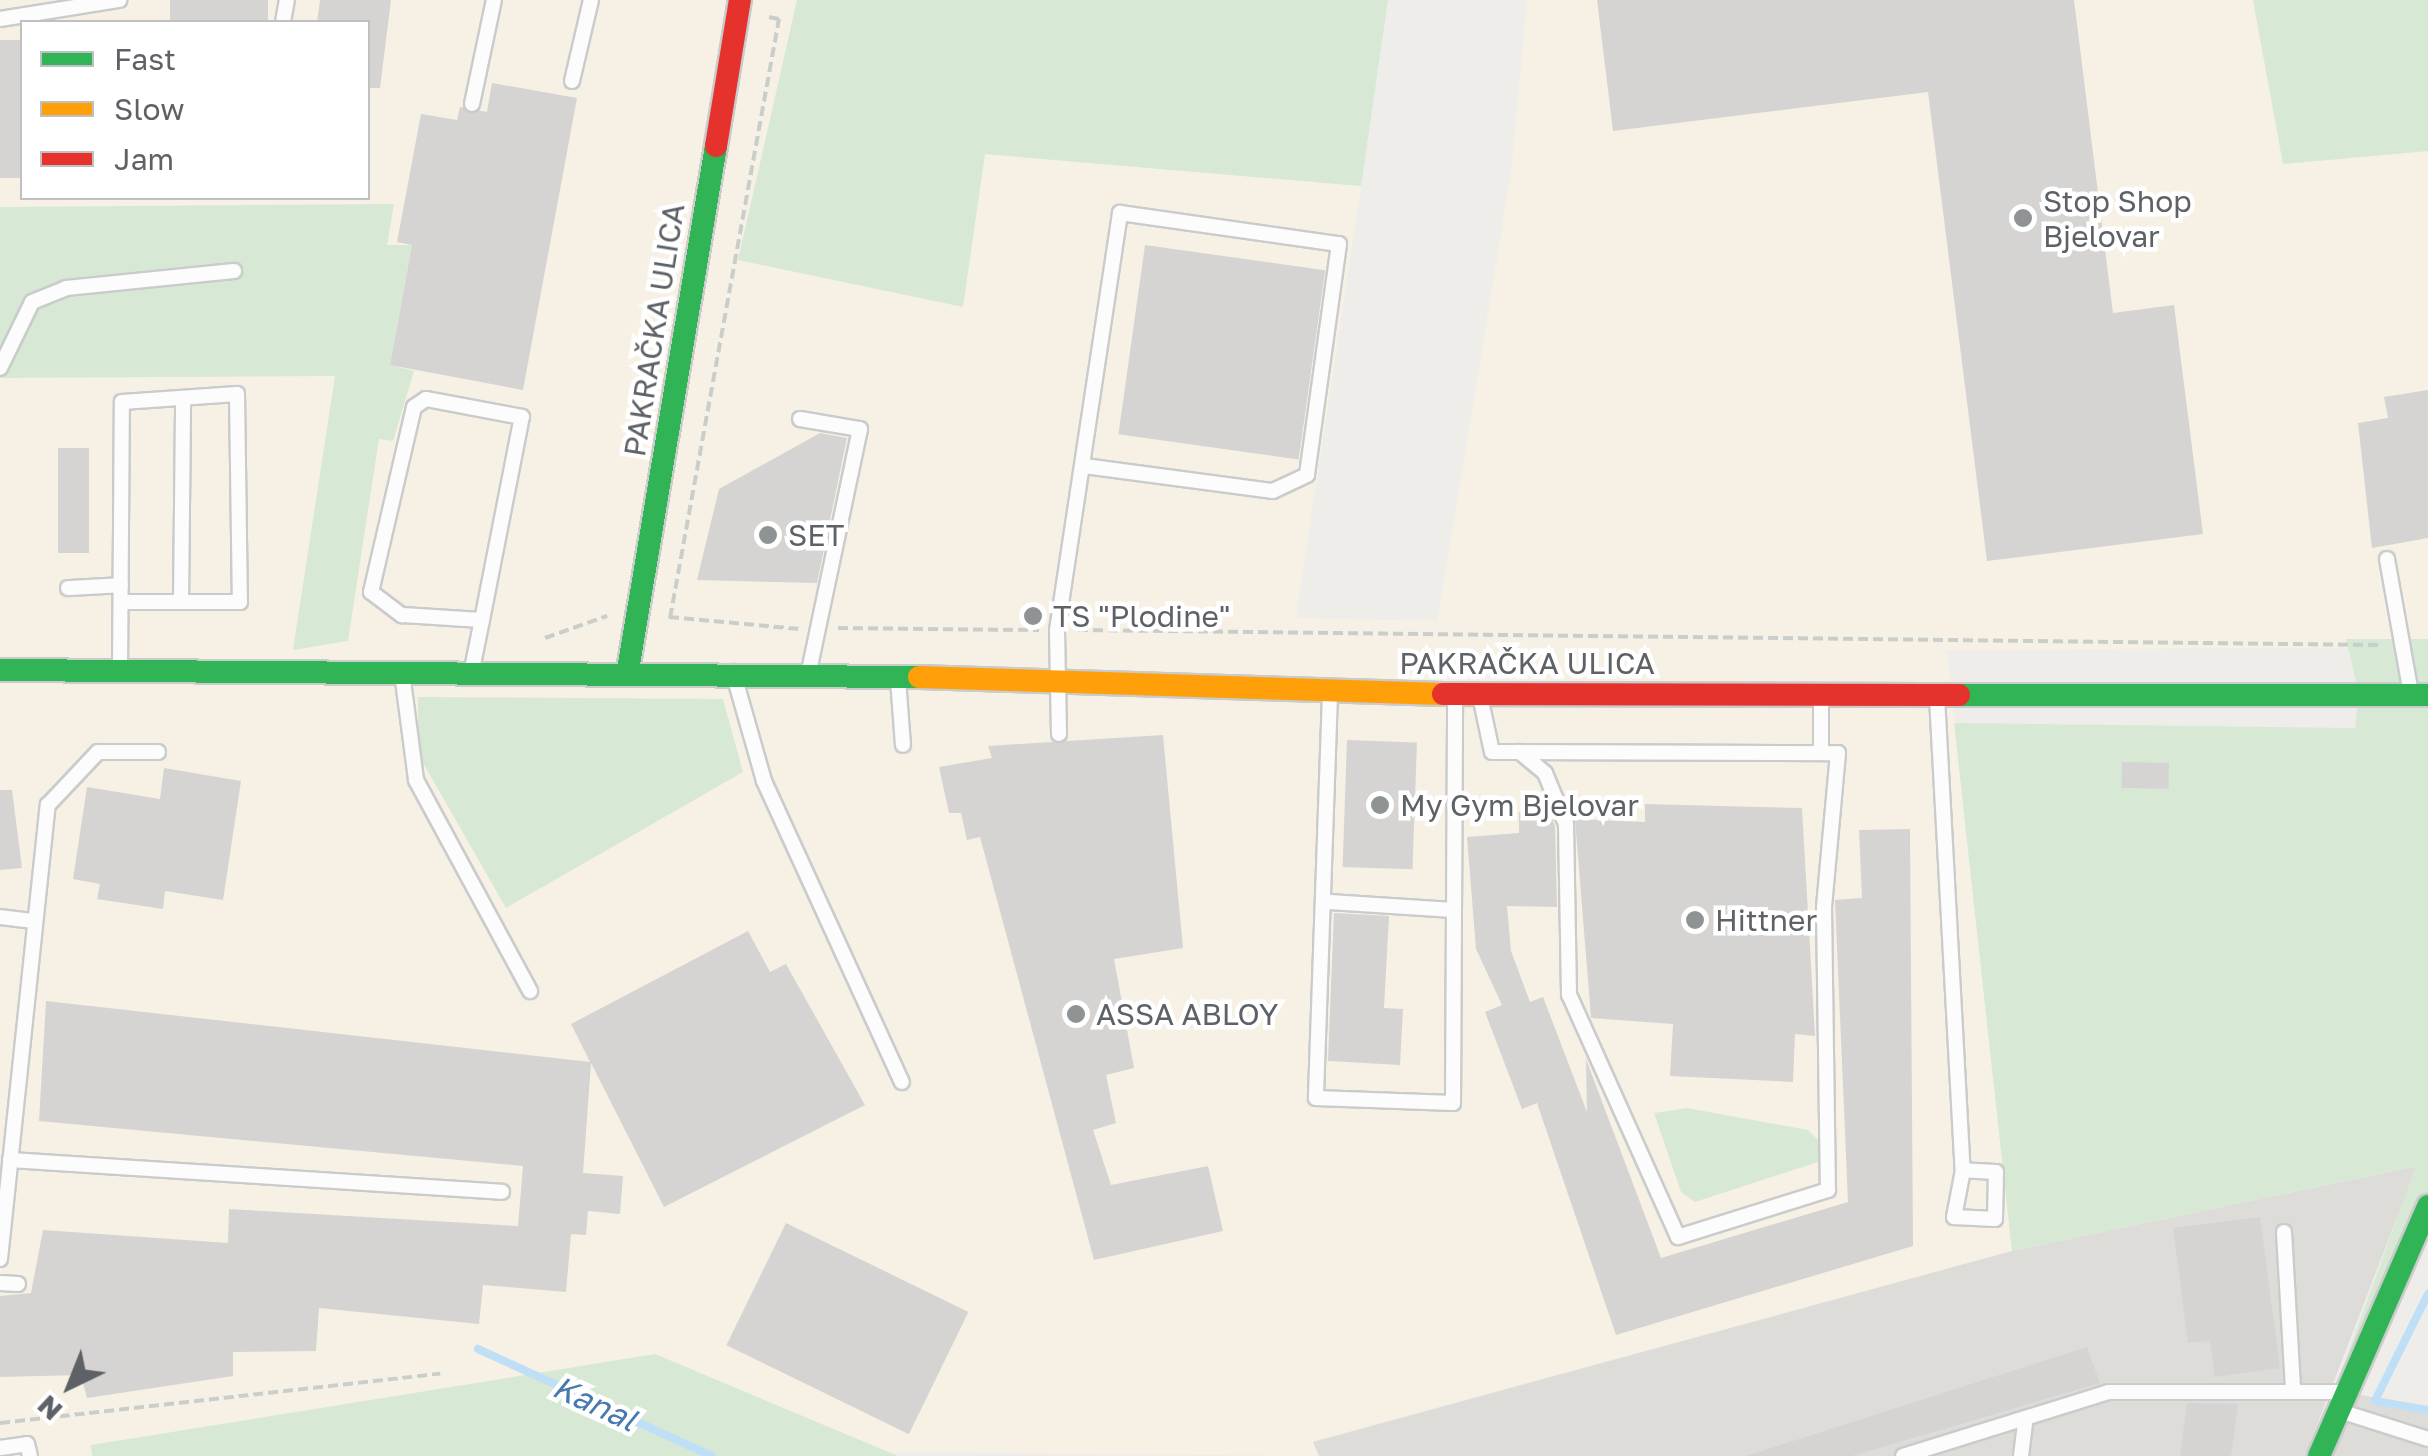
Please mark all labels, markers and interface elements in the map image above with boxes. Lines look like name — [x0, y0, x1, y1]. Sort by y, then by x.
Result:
legend — [20, 20, 370, 200]
text: Fast — [114, 41, 176, 77]
text: Slow — [114, 91, 185, 127]
text: Jam — [114, 141, 174, 177]
place label: Stop Shop Bjelovar — [2043, 183, 2192, 254]
street label: PAKRAČKA ULICA — [616, 201, 692, 459]
marker: Stop Shop Bjelovar — [2012, 207, 2034, 229]
place label: SET — [788, 517, 844, 553]
marker: SET — [757, 524, 779, 546]
place label: TS "Plodine" — [1053, 598, 1230, 634]
marker: TS "Plodine" — [1022, 605, 1044, 627]
street label: PAKRAČKA ULICA — [1399, 645, 1655, 681]
place label: My Gym Bjelovar — [1400, 787, 1639, 823]
marker: My Gym Bjelovar — [1369, 794, 1391, 816]
place label: Hittner — [1715, 902, 1817, 938]
marker: Hittner — [1684, 909, 1706, 931]
place label: ASSA ABLOY — [1096, 996, 1278, 1032]
marker: ASSA ABLOY — [1065, 1003, 1087, 1025]
north arrow — [20, 1336, 120, 1436]
water label: Kanal — [547, 1367, 643, 1439]
text: N — [30, 1389, 68, 1428]

